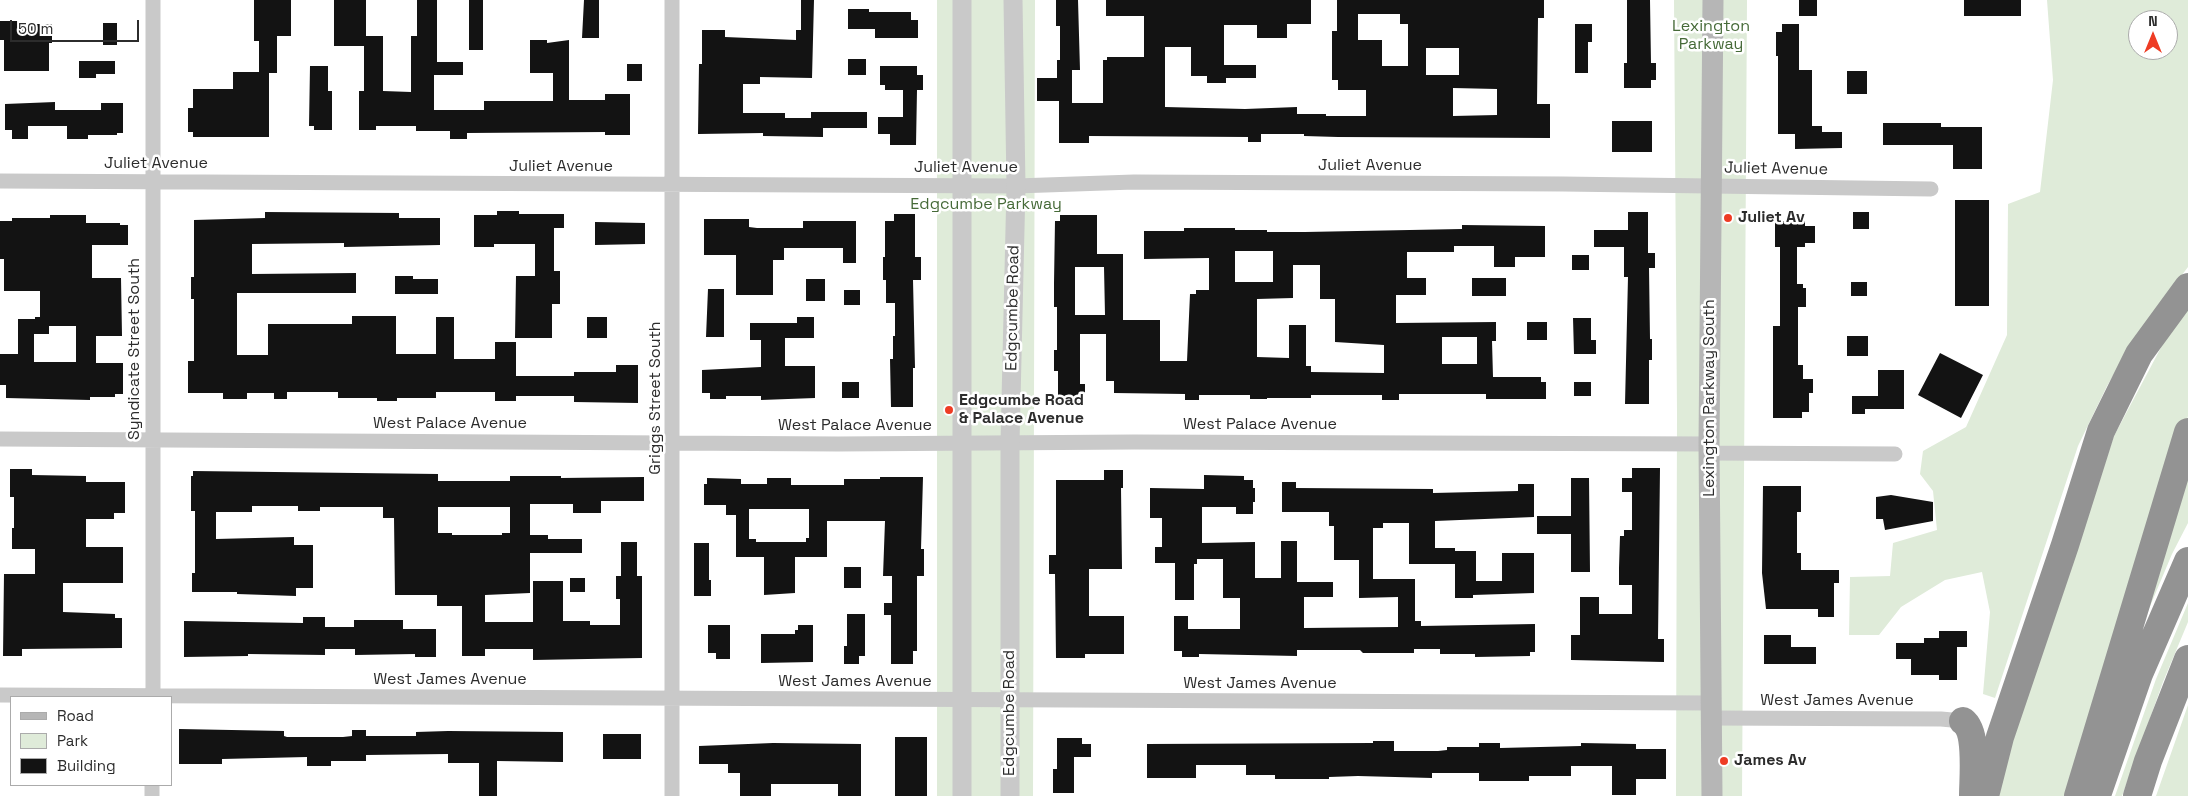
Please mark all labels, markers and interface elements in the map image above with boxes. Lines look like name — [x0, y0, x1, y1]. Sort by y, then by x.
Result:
scale bar — [12, 10, 141, 42]
north arrow — [2128, 10, 2178, 60]
text: N — [2148, 12, 2158, 30]
park label: Lexington Parkway — [1672, 17, 1750, 55]
text: 50 m — [18, 19, 53, 38]
street label: Juliet Avenue — [104, 154, 208, 174]
street label: Juliet Avenue — [1318, 156, 1422, 176]
street label: Juliet Avenue — [509, 157, 613, 177]
street label: Juliet Avenue — [914, 158, 1018, 178]
street label: Juliet Avenue — [1724, 158, 1828, 180]
park label: Edgcumbe Parkway — [910, 195, 1062, 215]
place label: Juliet Av — [1738, 208, 1805, 228]
marker: Juliet Av — [1722, 212, 1734, 224]
street label: Edgcumbe Road — [1002, 245, 1024, 371]
street label: Syndicate Street South — [125, 258, 145, 440]
street label: Lexington Parkway South — [1700, 299, 1720, 497]
street label: Griggs Street South — [646, 321, 666, 475]
place label: Edgcumbe Road & Palace Avenue — [959, 391, 1084, 429]
marker: Edgcumbe Road & Palace Avenue — [943, 404, 955, 416]
street label: West Palace Avenue — [373, 414, 527, 434]
street label: West Palace Avenue — [1183, 415, 1337, 435]
street label: West Palace Avenue — [778, 416, 932, 436]
street label: Edgcumbe Road — [1000, 650, 1020, 776]
street label: West James Avenue — [373, 670, 527, 690]
street label: West James Avenue — [778, 672, 932, 692]
street label: West James Avenue — [1183, 674, 1337, 694]
street label: West James Avenue — [1760, 691, 1914, 711]
legend — [10, 696, 172, 786]
text: Road — [57, 706, 94, 725]
text: Park — [57, 731, 88, 750]
place label: James Av — [1734, 751, 1807, 771]
marker: James Av — [1718, 755, 1730, 767]
text: Building — [57, 756, 116, 775]

